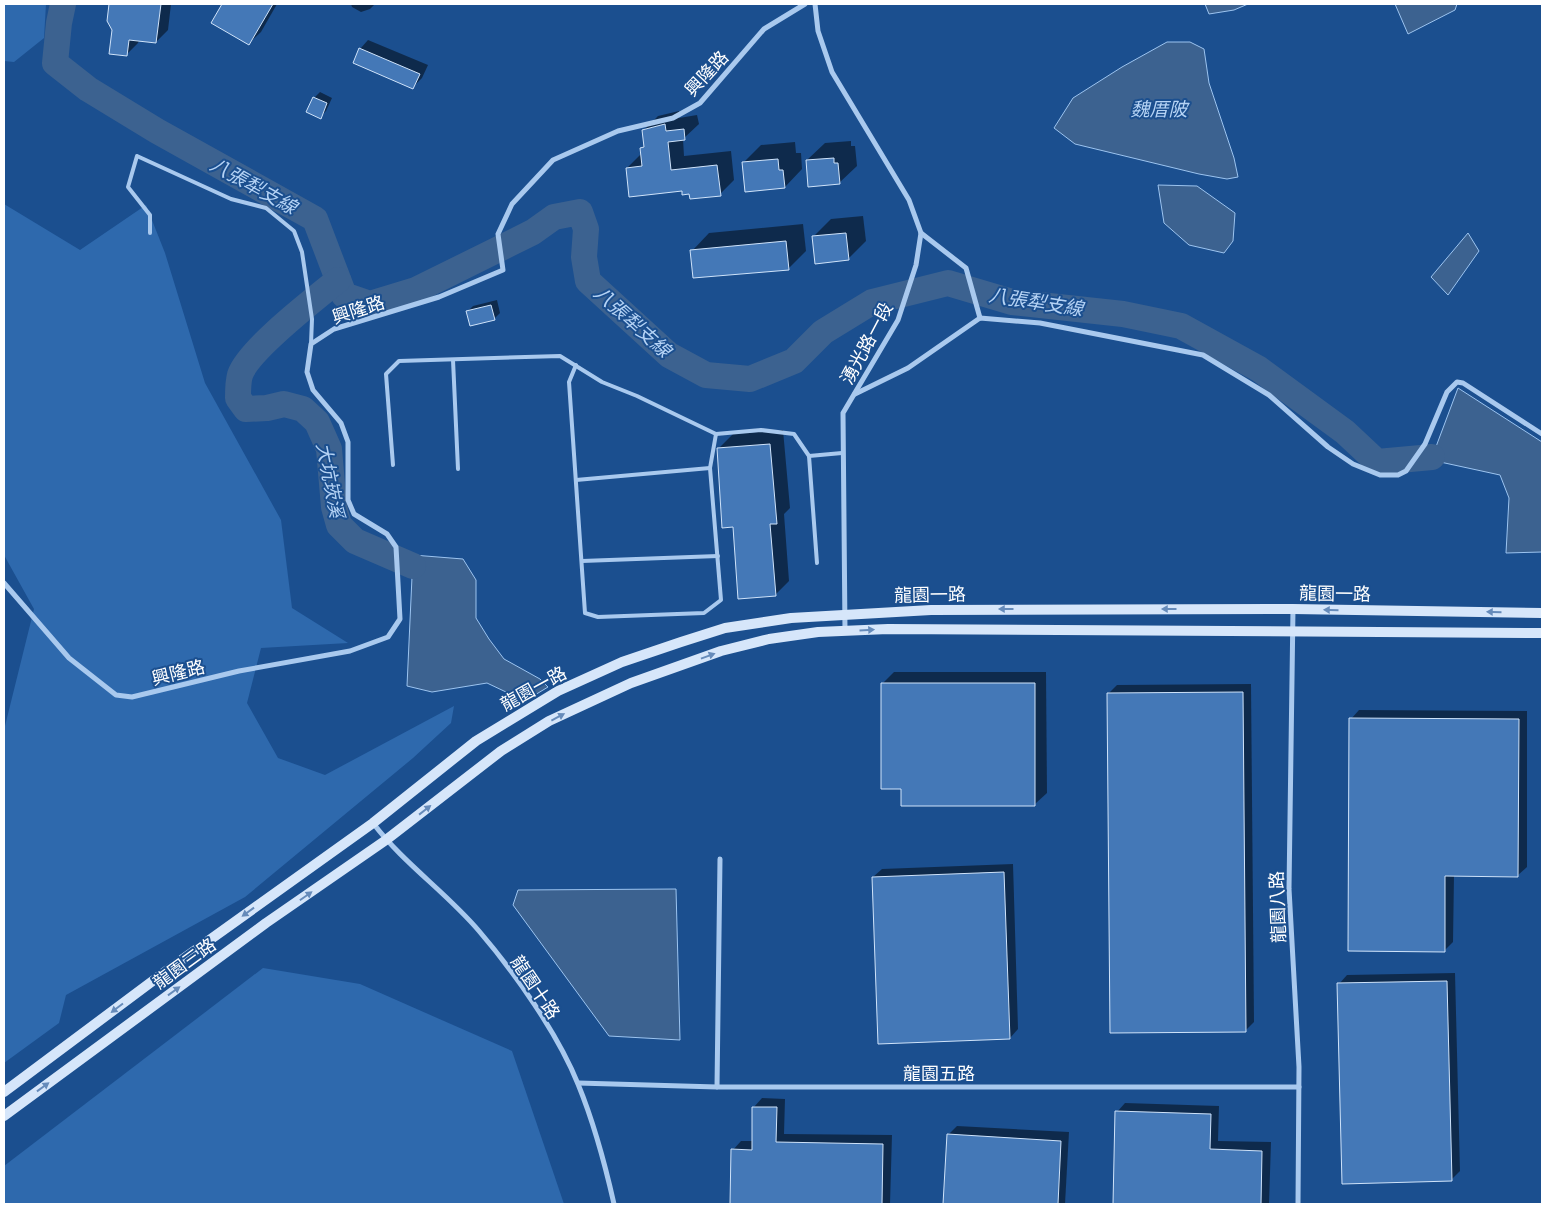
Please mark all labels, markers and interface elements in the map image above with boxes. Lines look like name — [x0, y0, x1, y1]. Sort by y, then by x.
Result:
street label: 興隆路 — [680, 46, 732, 100]
water label: 魏厝陂 — [1130, 97, 1190, 120]
water label: 八張犁支線 — [207, 152, 303, 219]
water label: 八張犁支線 — [590, 281, 677, 363]
water label: 八張犁支線 — [987, 282, 1087, 320]
street label: 興隆路 — [329, 290, 387, 328]
street label: 湧光路一段 — [835, 298, 897, 388]
water label: 大坑崁溪 — [312, 440, 350, 522]
street label: 龍園一路 — [1299, 581, 1371, 605]
street label: 龍園一路 — [894, 582, 966, 606]
one-way arrow — [998, 605, 1014, 613]
one-way arrow — [1160, 605, 1176, 613]
one-way arrow — [1323, 606, 1339, 614]
one-way arrow — [1485, 608, 1501, 616]
one-way arrow — [860, 625, 876, 633]
one-way arrow — [700, 652, 715, 659]
street label: 興隆路 — [149, 655, 207, 689]
street label: 龍園一路 — [496, 661, 570, 715]
one-way arrow — [550, 713, 565, 721]
one-way arrow — [418, 805, 432, 815]
street label: 龍園八路 — [1265, 871, 1289, 943]
one-way arrow — [299, 891, 313, 901]
one-way arrow — [241, 907, 255, 917]
street label: 龍園三路 — [148, 933, 220, 993]
street label: 龍園十路 — [507, 951, 565, 1023]
one-way arrow — [167, 986, 181, 996]
one-way arrow — [110, 1003, 124, 1013]
street label: 龍園五路 — [903, 1062, 975, 1084]
one-way arrow — [36, 1082, 50, 1092]

